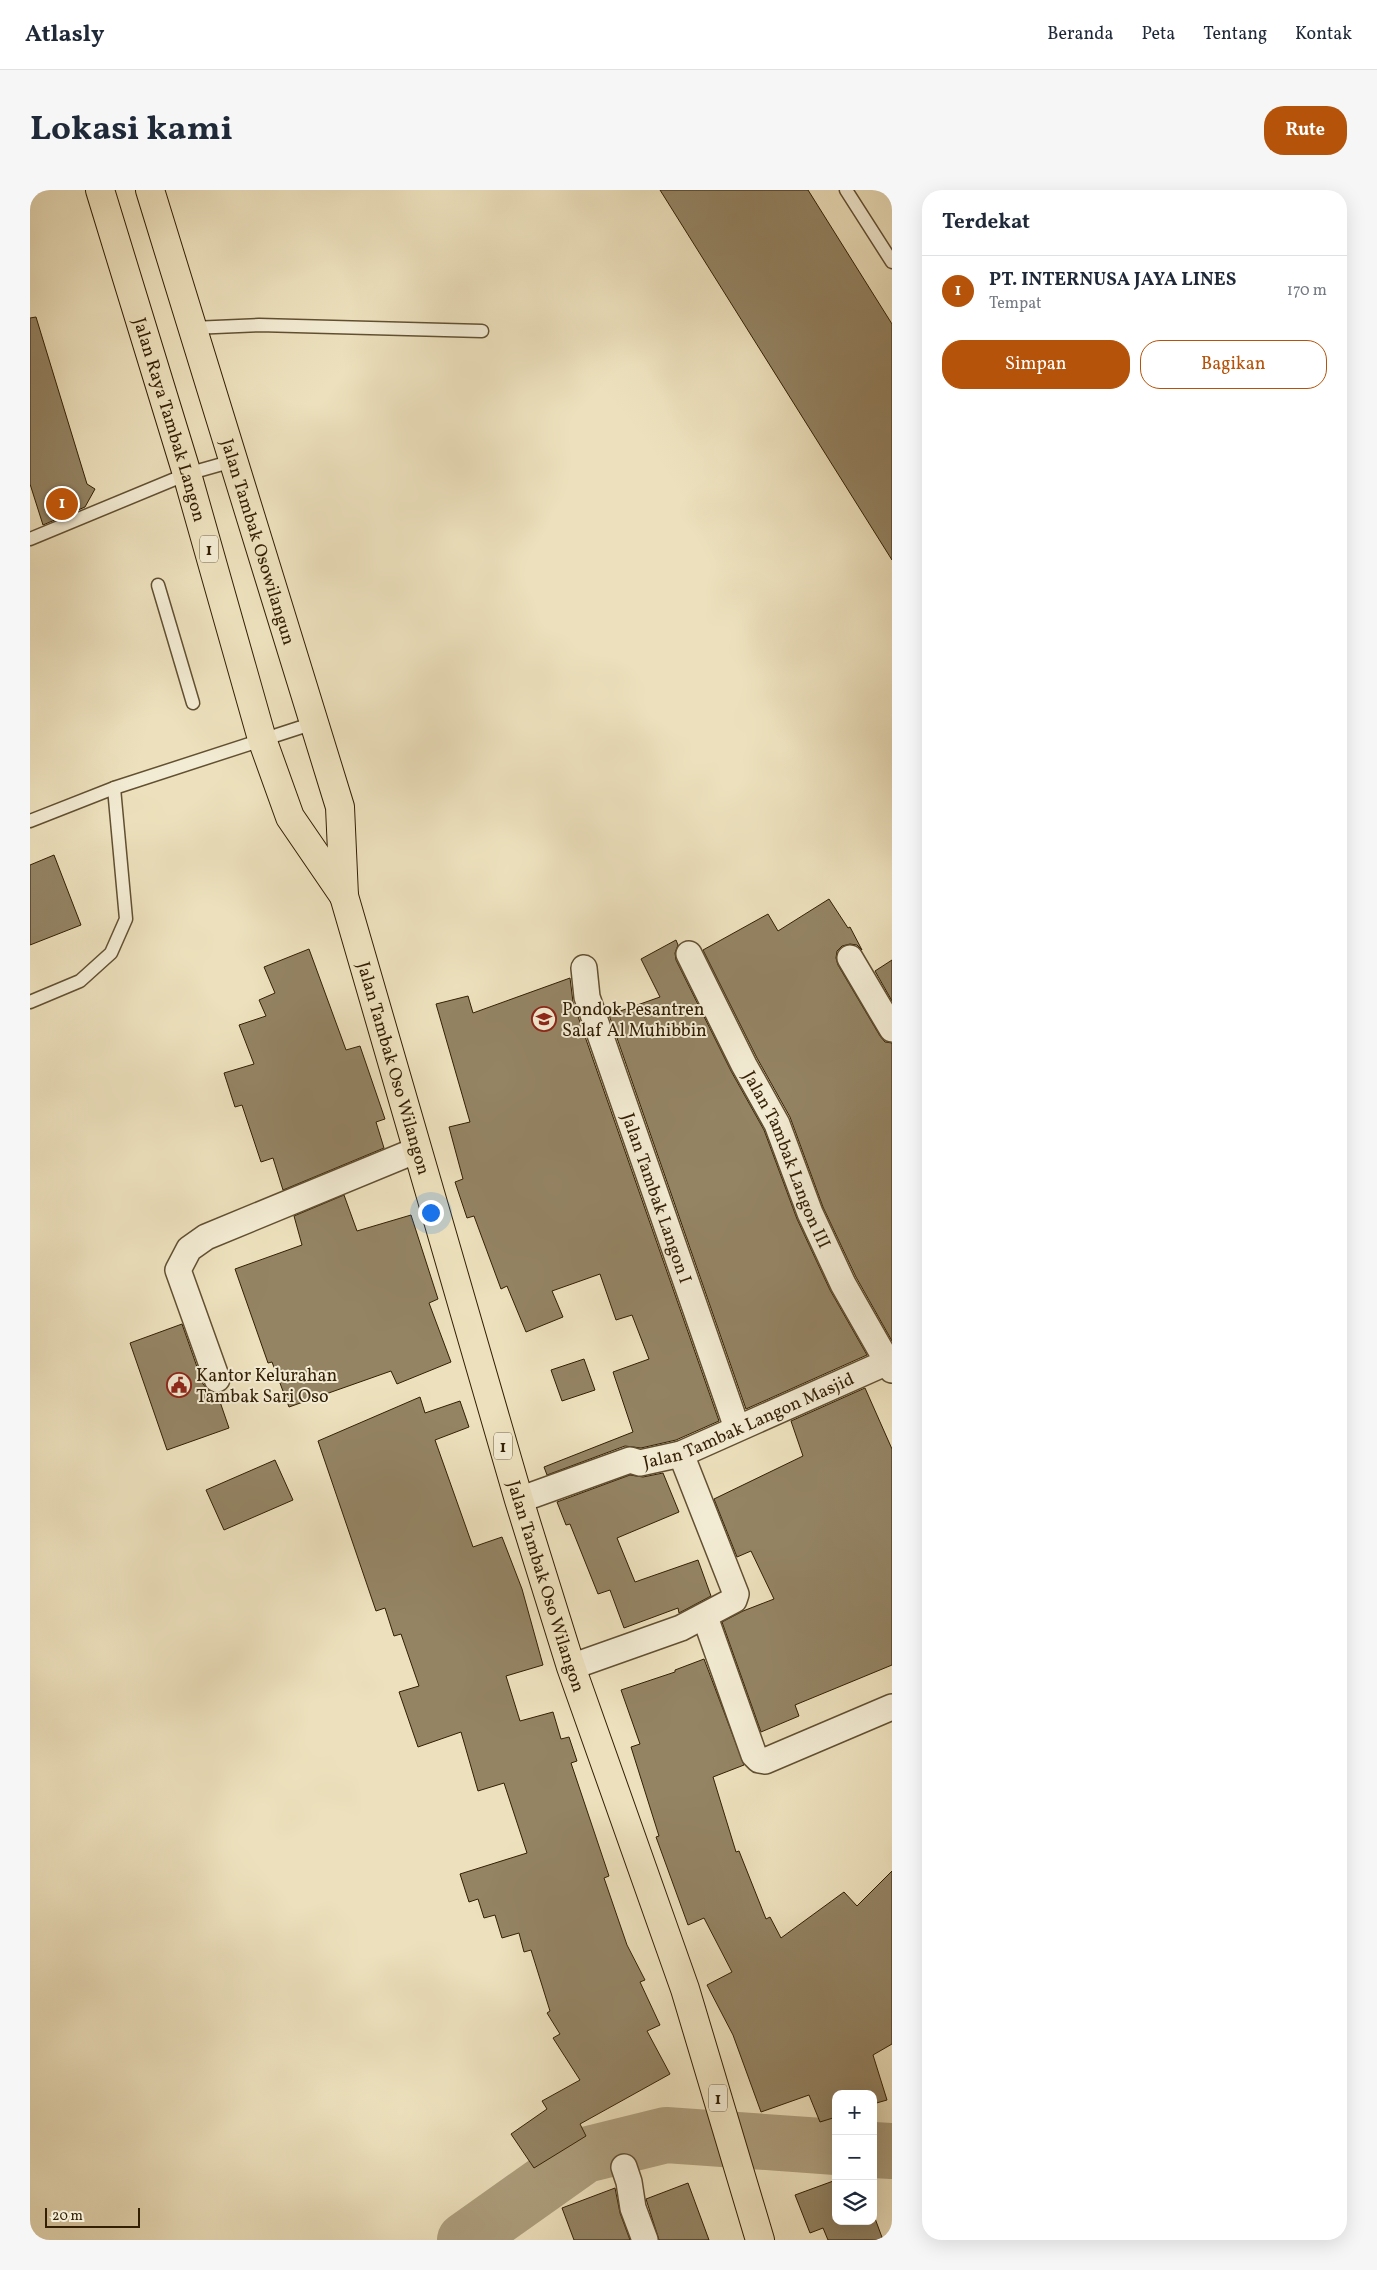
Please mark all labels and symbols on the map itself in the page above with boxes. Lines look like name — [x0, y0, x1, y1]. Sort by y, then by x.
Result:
street label: Jalan Raya Tambak Langon — [126, 315, 211, 525]
street label: Jalan Tambak Osowilangun — [213, 436, 300, 649]
pin: 1 — [46, 485, 78, 523]
road number: 1 — [200, 536, 218, 562]
street label: Jalan Tambak Oso Wilangon — [350, 959, 435, 1178]
place label: Pondok Pesantren Salaf Al Muhibbin — [562, 998, 707, 1044]
school or university icon: Pondok Pesantren Salaf Al Muhibbin — [531, 1006, 557, 1032]
street label: Jalan Tambak Langon III — [736, 1067, 836, 1253]
street label: Jalan Tambak Langon I — [614, 1110, 697, 1287]
your location — [418, 1200, 444, 1226]
place label: Kantor Kelurahan Tambak Sari Oso — [196, 1364, 338, 1410]
street label: Jalan Tambak Langon Masjid — [641, 1367, 858, 1476]
public building icon: Kantor Kelurahan Tambak Sari Oso — [166, 1372, 192, 1398]
road number: 1 — [494, 1432, 512, 1460]
street label: Jalan Tambak Oso Wilangon — [500, 1478, 590, 1696]
road number: 1 — [709, 2085, 727, 2112]
scale bar — [45, 2205, 140, 2228]

